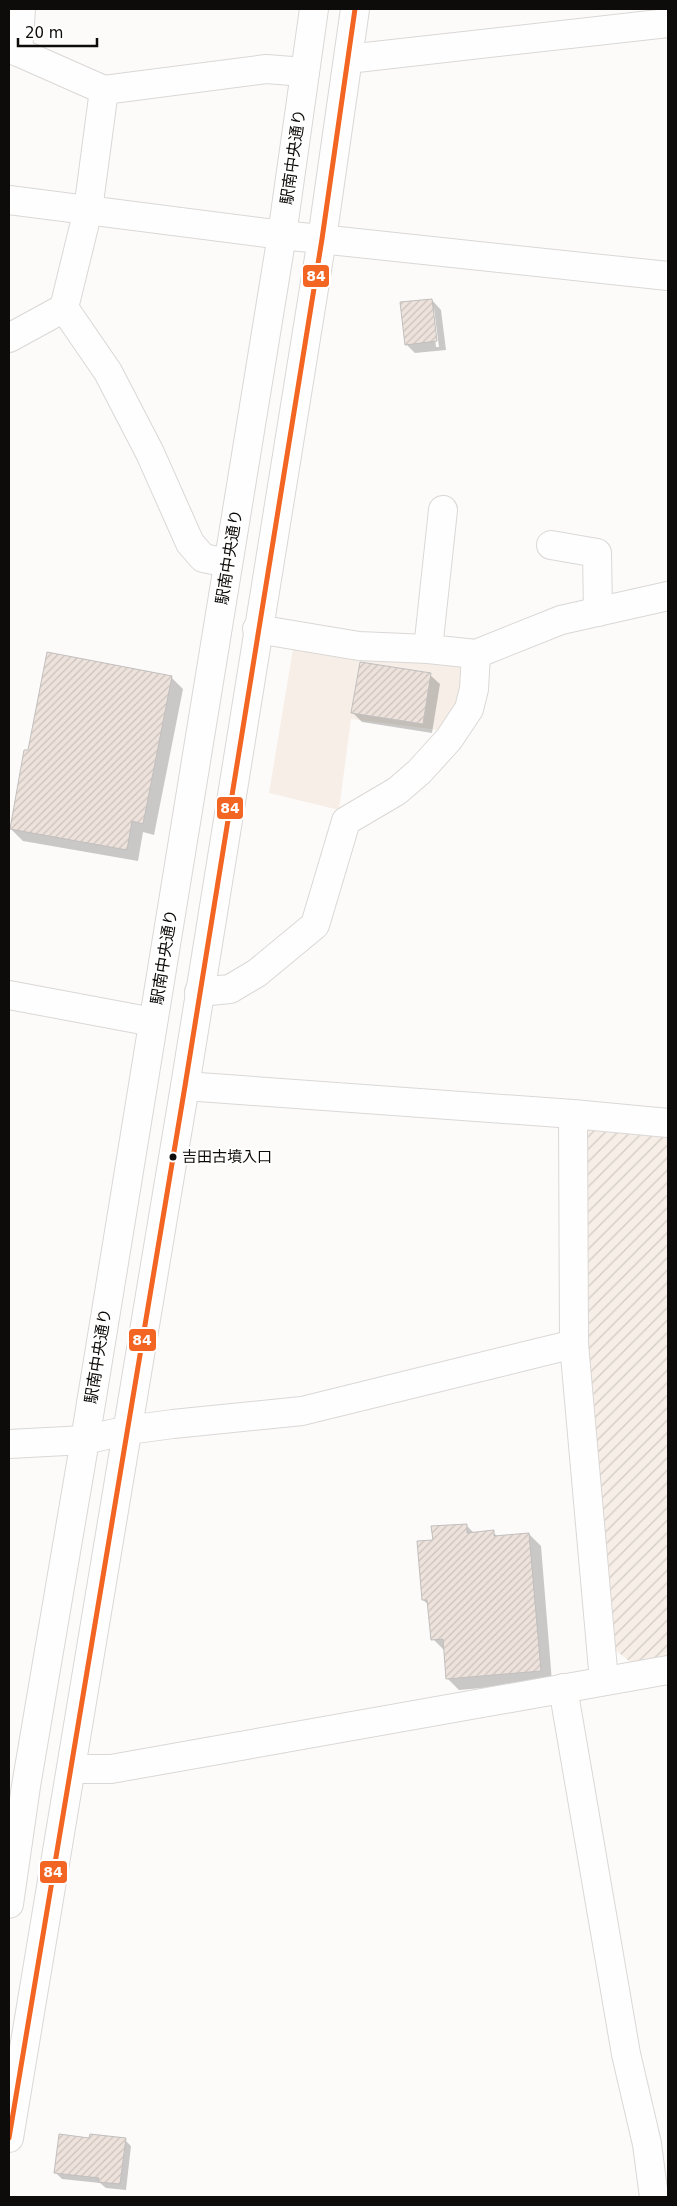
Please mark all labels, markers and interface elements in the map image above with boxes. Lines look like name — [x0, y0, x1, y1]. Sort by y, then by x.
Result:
scale bar — [18, 15, 96, 47]
text: 20 m — [25, 24, 63, 42]
street label: 駅南中央通り — [277, 108, 309, 206]
line badge: 84 — [302, 264, 330, 288]
text: 84 — [306, 268, 326, 284]
street label: 駅南中央通り — [212, 508, 246, 606]
line badge: 84 — [216, 796, 244, 820]
text: 84 — [220, 800, 240, 816]
street label: 駅南中央通り — [147, 908, 181, 1006]
place label: 吉田古墳入口 — [182, 1148, 272, 1166]
marker: 吉田古墳入口 — [168, 1152, 178, 1162]
street label: 駅南中央通り — [81, 1307, 115, 1405]
line badge: 84 — [128, 1328, 157, 1352]
text: 84 — [132, 1332, 152, 1348]
line badge: 84 — [39, 1860, 68, 1884]
text: 84 — [43, 1864, 63, 1880]

